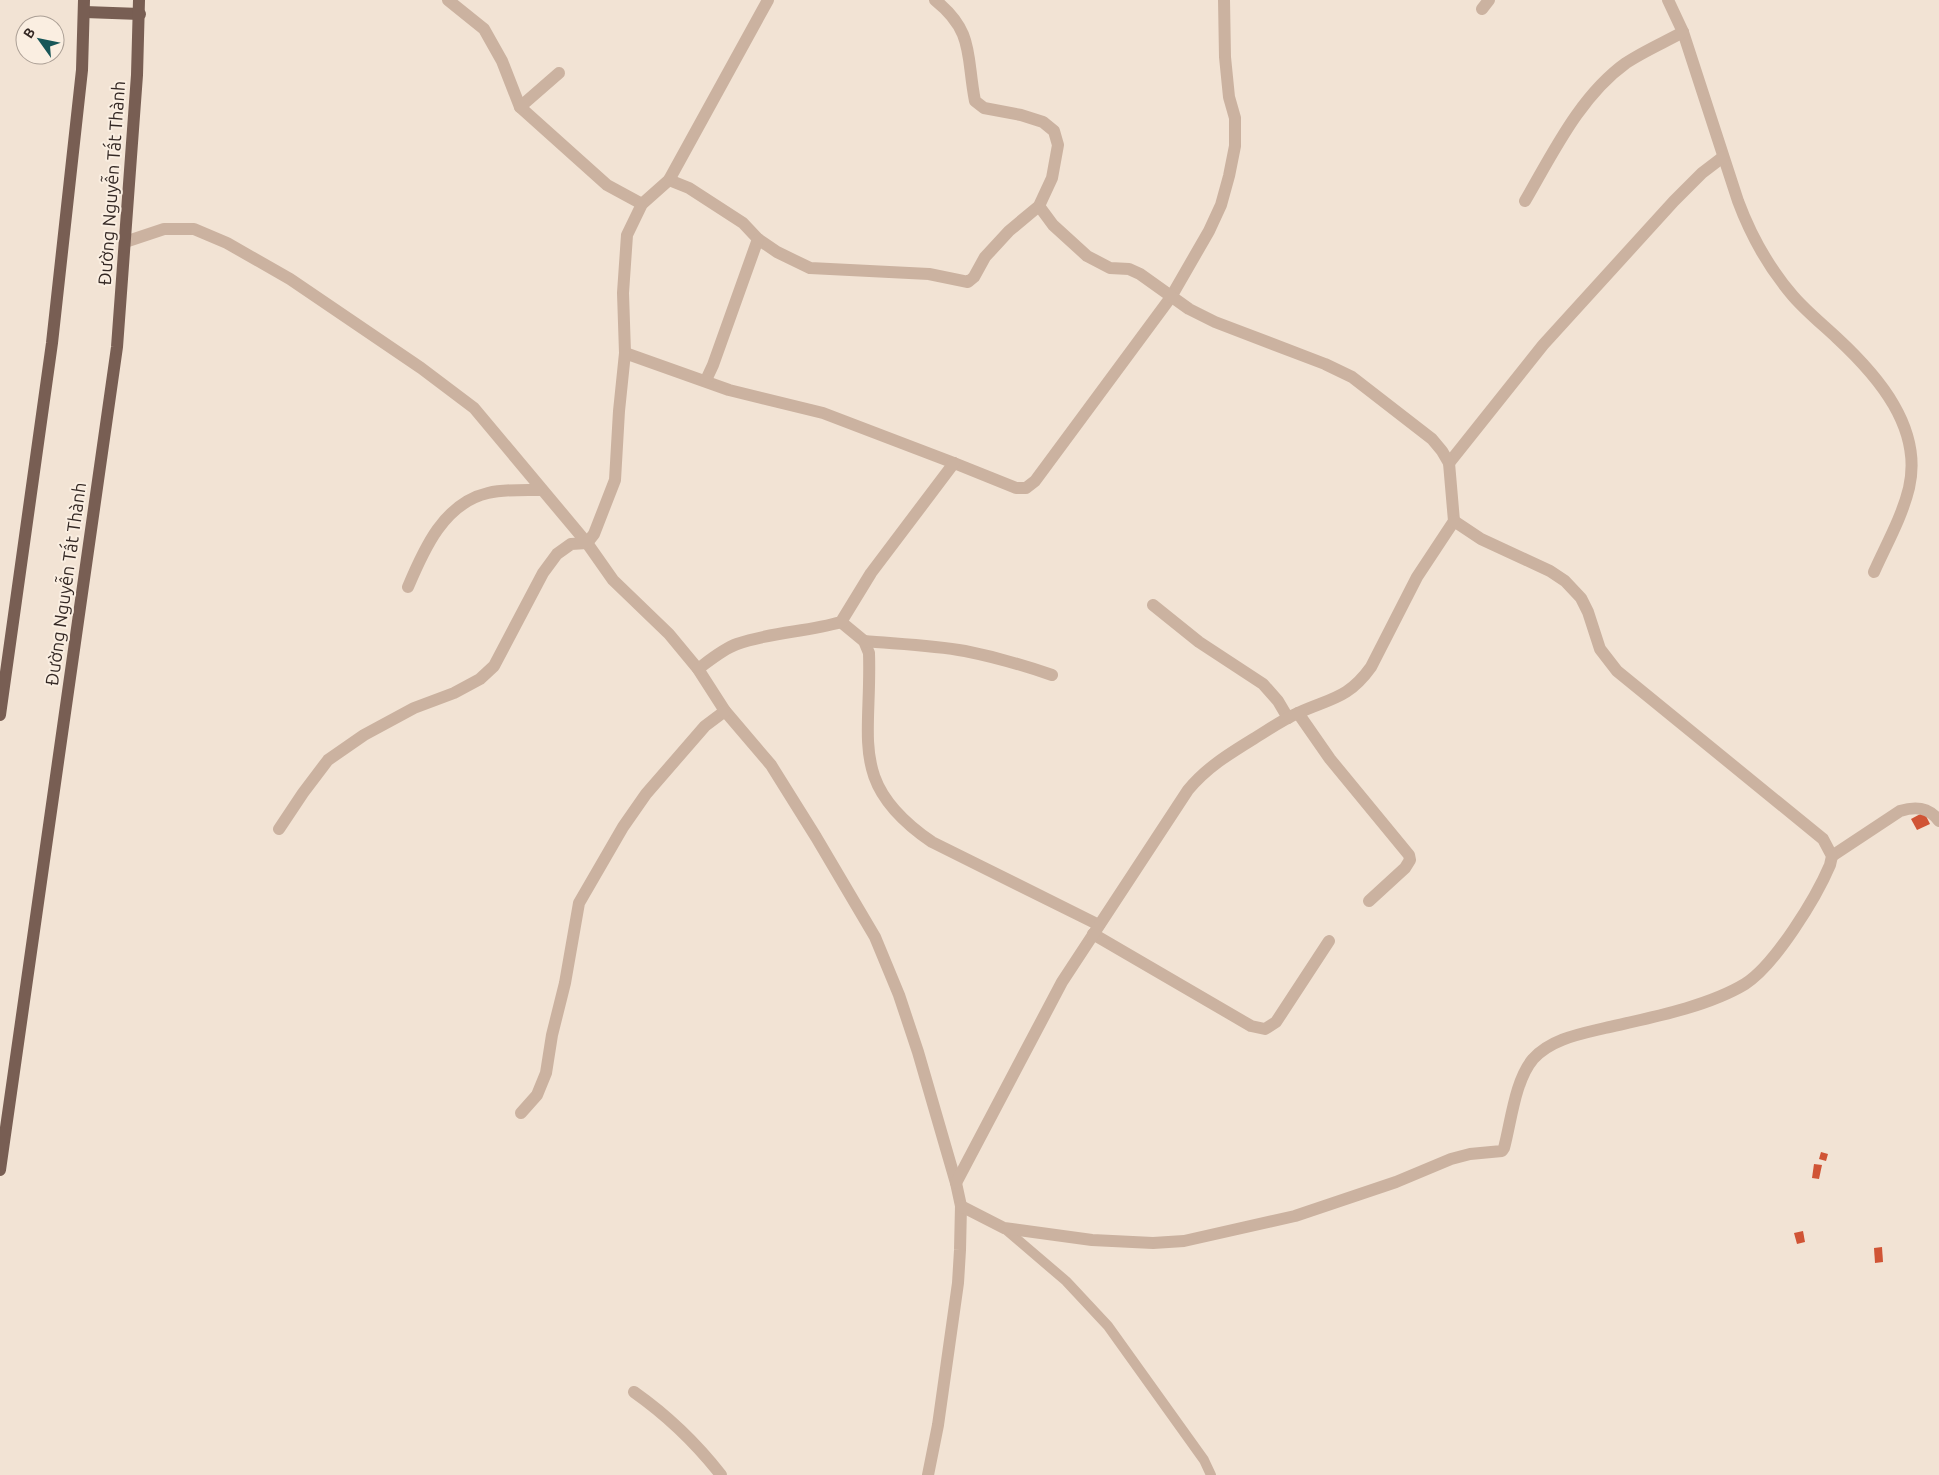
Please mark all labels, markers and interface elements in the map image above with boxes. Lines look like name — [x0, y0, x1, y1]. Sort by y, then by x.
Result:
north arrow — [15, 15, 65, 65]
text: B — [20, 25, 38, 41]
street label: Đường Nguyễn Tất Thành — [91, 80, 128, 286]
street label: Đường Nguyễn Tất Thành — [38, 481, 89, 687]

